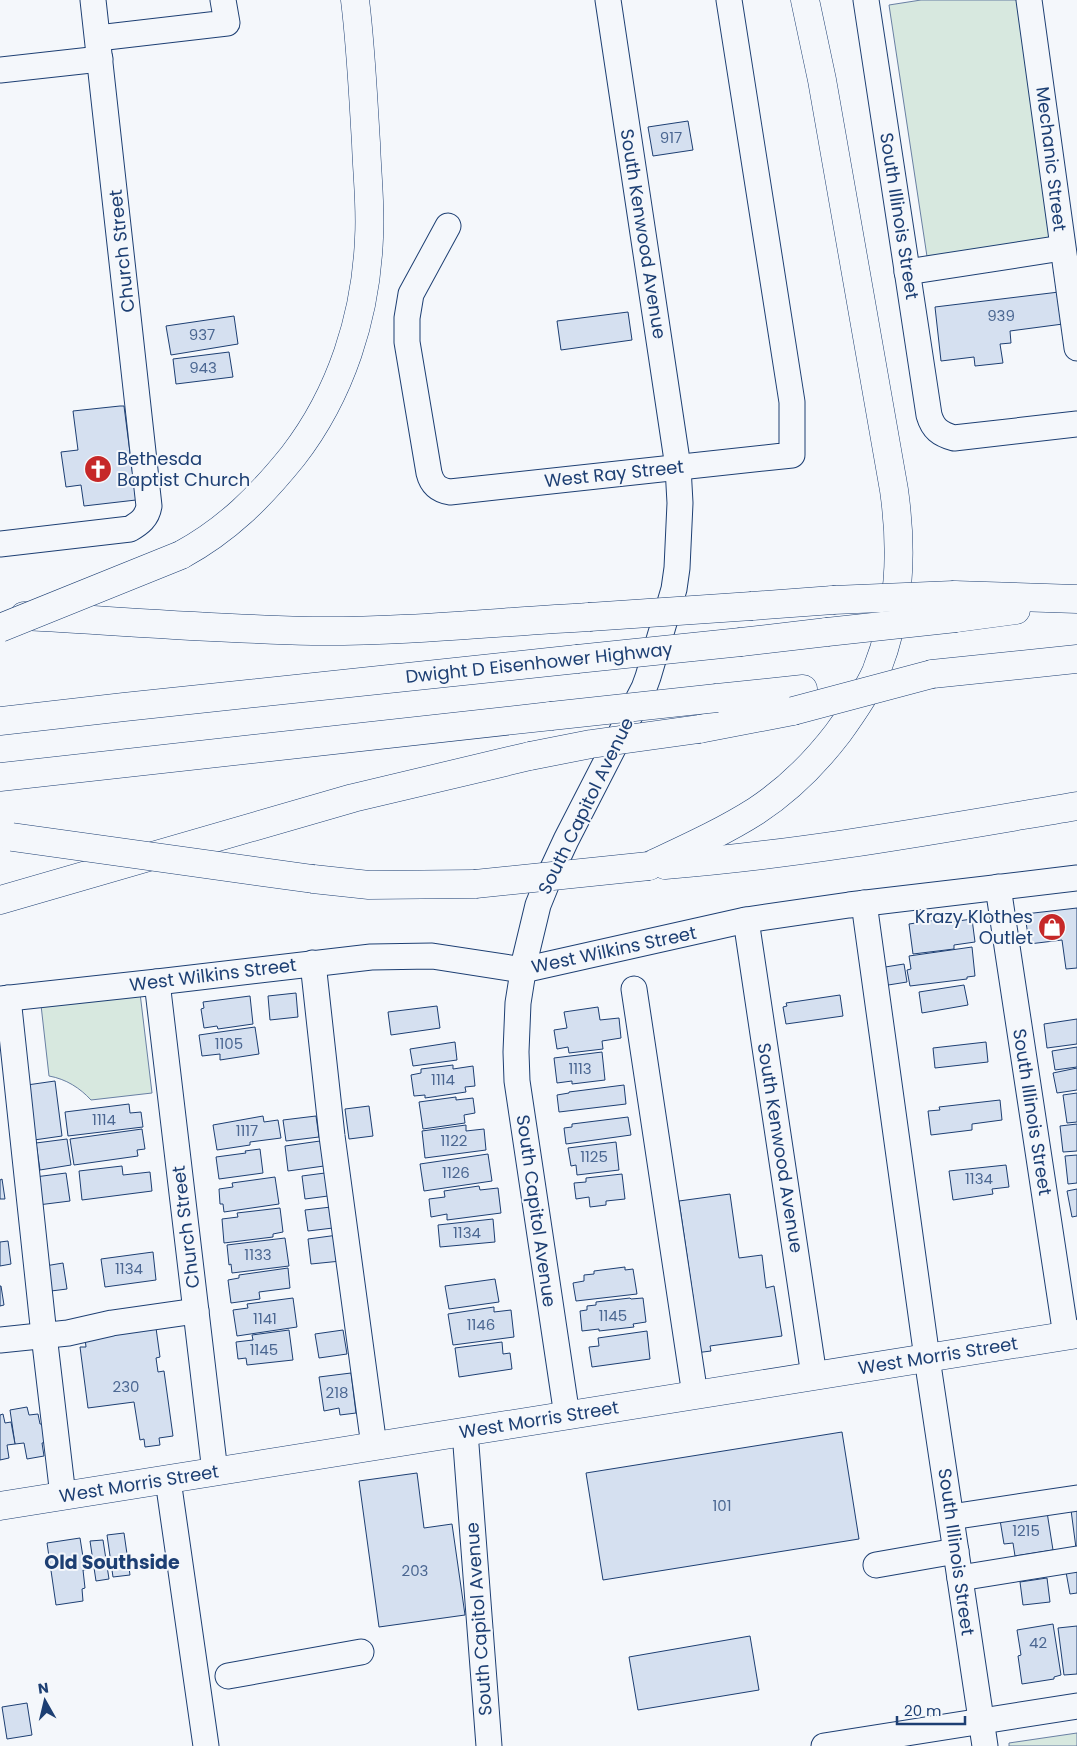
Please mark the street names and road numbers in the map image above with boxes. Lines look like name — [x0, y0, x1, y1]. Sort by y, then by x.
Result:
street label: Mechanic Street — [1030, 85, 1073, 233]
street label: South Kenwood Avenue — [615, 127, 672, 341]
street label: South Illinois Street — [874, 131, 925, 301]
street label: Church Street — [103, 188, 140, 314]
street label: West Ray Street — [543, 454, 685, 493]
street label: Dwight D Eisenhower Highway — [404, 636, 674, 689]
street label: South Capitol Avenue — [532, 713, 639, 898]
street label: West Wilkins Street — [529, 920, 699, 979]
street label: West Wilkins Street — [128, 952, 298, 997]
street label: South Illinois Street — [1007, 1027, 1058, 1197]
street label: South Kenwood Avenue — [752, 1041, 809, 1255]
street label: South Capitol Avenue — [511, 1113, 562, 1309]
street label: Church Street — [166, 1164, 205, 1290]
street label: West Morris Street — [856, 1331, 1020, 1380]
street label: West Morris Street — [457, 1395, 621, 1444]
street label: West Morris Street — [57, 1459, 221, 1508]
street label: South Illinois Street — [932, 1467, 981, 1637]
street label: South Capitol Avenue — [459, 1521, 498, 1717]

